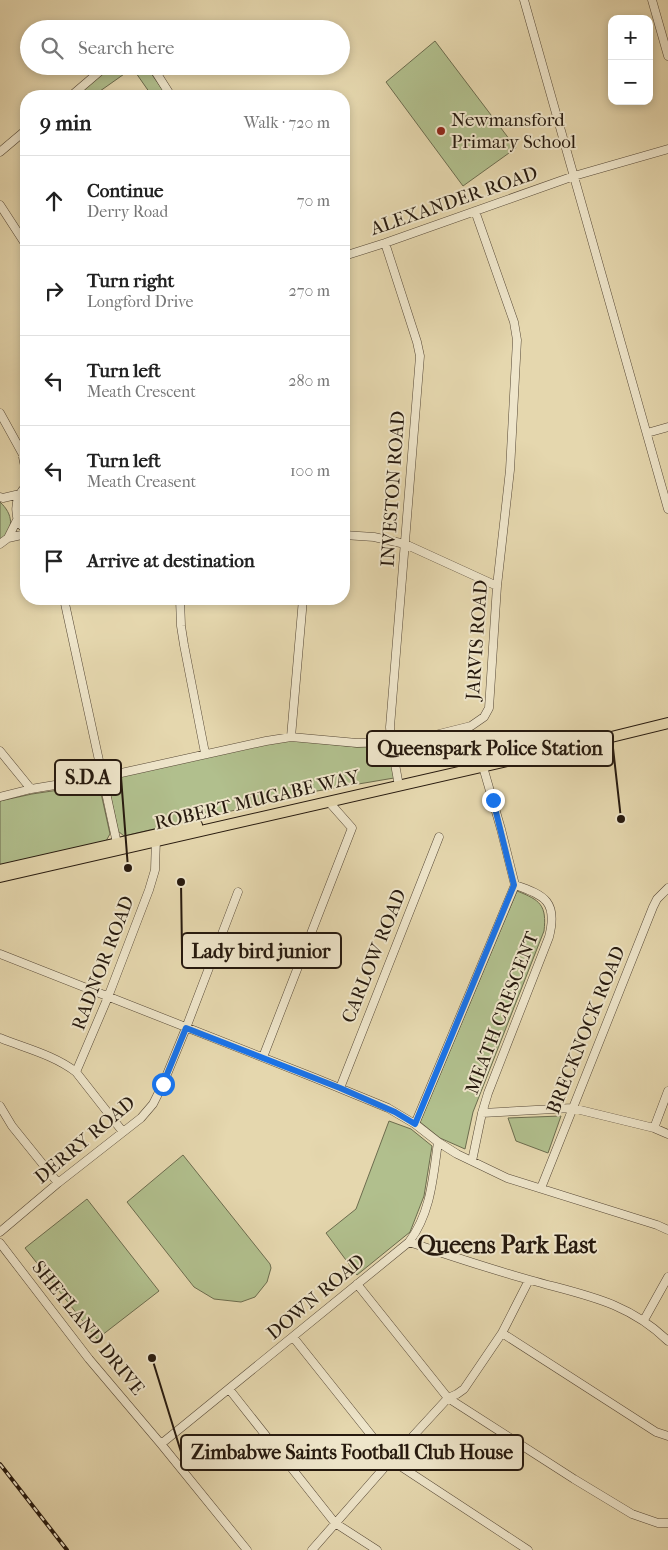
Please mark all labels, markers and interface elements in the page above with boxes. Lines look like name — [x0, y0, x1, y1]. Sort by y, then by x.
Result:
map controls — [608, 15, 653, 105]
button: + — [608, 15, 653, 60]
search box — [20, 20, 350, 75]
icon: search — [38, 34, 66, 62]
text: Search here — [78, 37, 174, 59]
button: − — [608, 60, 653, 105]
place label: Newmansford Primary School — [451, 109, 576, 153]
text: 9 min — [40, 111, 91, 135]
text: Walk · 720 m — [244, 113, 330, 132]
marker: Newmansford Primary School — [435, 125, 447, 137]
street label: ALEXANDER ROAD — [367, 162, 540, 240]
text: Continue — [87, 180, 163, 202]
icon: ahead — [40, 187, 68, 215]
text: 70 m — [297, 191, 330, 210]
text: Derry Road — [87, 202, 168, 221]
text: Turn right — [87, 270, 174, 292]
icon: right — [40, 277, 68, 305]
text: 270 m — [289, 281, 330, 300]
text: Longford Drive — [87, 292, 194, 311]
text: Turn left — [87, 360, 161, 382]
icon: left — [40, 367, 68, 395]
text: 280 m — [288, 371, 330, 390]
text: Meath Crescent — [87, 382, 196, 401]
street label: INVESTON ROAD — [377, 410, 409, 568]
text: Turn left — [87, 450, 161, 472]
icon: left — [40, 457, 68, 485]
text: 100 m — [290, 461, 330, 480]
text: Meath Creasent — [87, 472, 196, 491]
icon: arrive — [40, 547, 68, 575]
text: Arrive at destination — [87, 550, 255, 572]
street label: JARVIS ROAD — [462, 579, 492, 703]
callout: Queenspark Police Station — [367, 731, 613, 766]
text: Queenspark Police Station — [377, 737, 603, 760]
callout: S.D.A — [55, 760, 121, 795]
street label: ROBERT MUGABE WAY — [152, 765, 363, 834]
text: S.D.A — [65, 766, 112, 789]
route end — [482, 789, 505, 812]
street label: CARLOW ROAD — [337, 886, 411, 1026]
street label: RADNOR ROAD — [67, 893, 139, 1033]
street label: MEATH CRESCENT — [461, 928, 543, 1097]
callout: Lady bird junior — [182, 933, 341, 968]
text: Lady bird junior — [192, 940, 331, 963]
street label: BRECKNOCK ROAD — [542, 943, 630, 1117]
route start — [152, 1073, 175, 1096]
street label: DERRY ROAD — [30, 1092, 140, 1188]
district label: Queens Park East — [417, 1231, 597, 1259]
street label: DOWN ROAD — [263, 1250, 369, 1344]
street label: SHETLAND DRIVE — [27, 1257, 149, 1400]
callout: Zimbabwe Saints Football Club House — [181, 1435, 523, 1470]
text: Zimbabwe Saints Football Club House — [191, 1441, 513, 1464]

